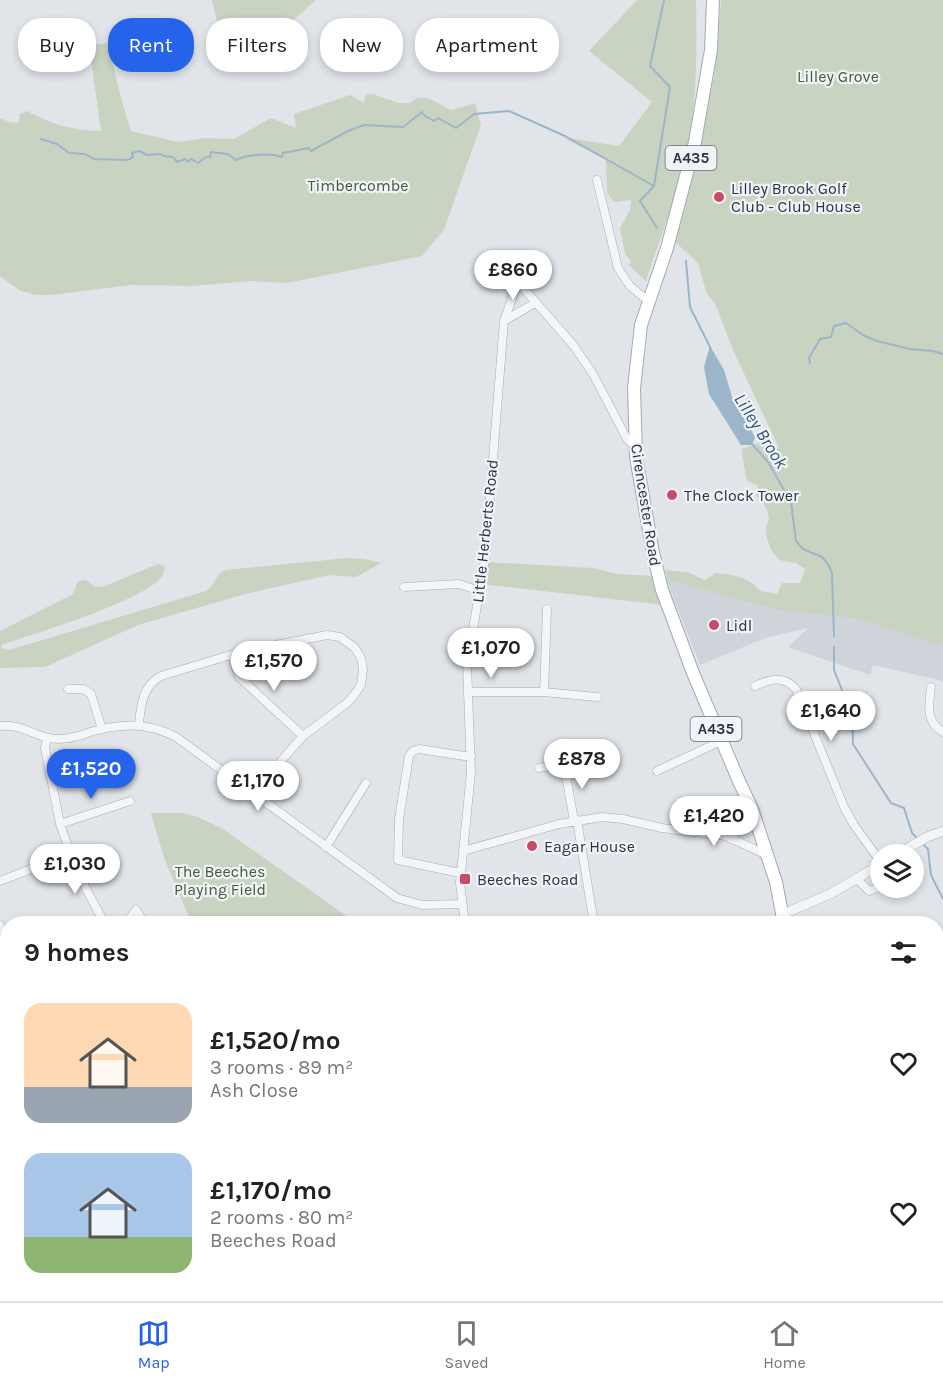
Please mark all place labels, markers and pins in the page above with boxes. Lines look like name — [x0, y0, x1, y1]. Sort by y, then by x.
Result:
place label: Lilley Brook Golf Club - Club House — [731, 179, 861, 216]
marker: Lilley Brook Golf Club - Club House — [712, 190, 726, 204]
pin: £860 — [477, 250, 549, 301]
place label: The Clock Tower — [684, 486, 799, 505]
marker: The Clock Tower — [665, 488, 679, 502]
place label: Lidl — [726, 616, 752, 635]
marker: Lidl — [707, 618, 721, 632]
pin: £1,070 — [442, 628, 540, 679]
pin: £1,570 — [225, 641, 323, 692]
pin: £1,640 — [782, 691, 880, 742]
pin: £878 — [546, 739, 618, 790]
pin: £1,520 — [42, 749, 140, 800]
pin: £1,170 — [209, 761, 307, 812]
pin: £1,420 — [665, 796, 763, 847]
place label: Eagar House — [544, 837, 635, 856]
marker: Eagar House — [525, 839, 539, 853]
pin: £1,030 — [26, 844, 124, 895]
place label: Beeches Road — [477, 870, 579, 889]
marker: Beeches Road — [458, 872, 472, 886]

